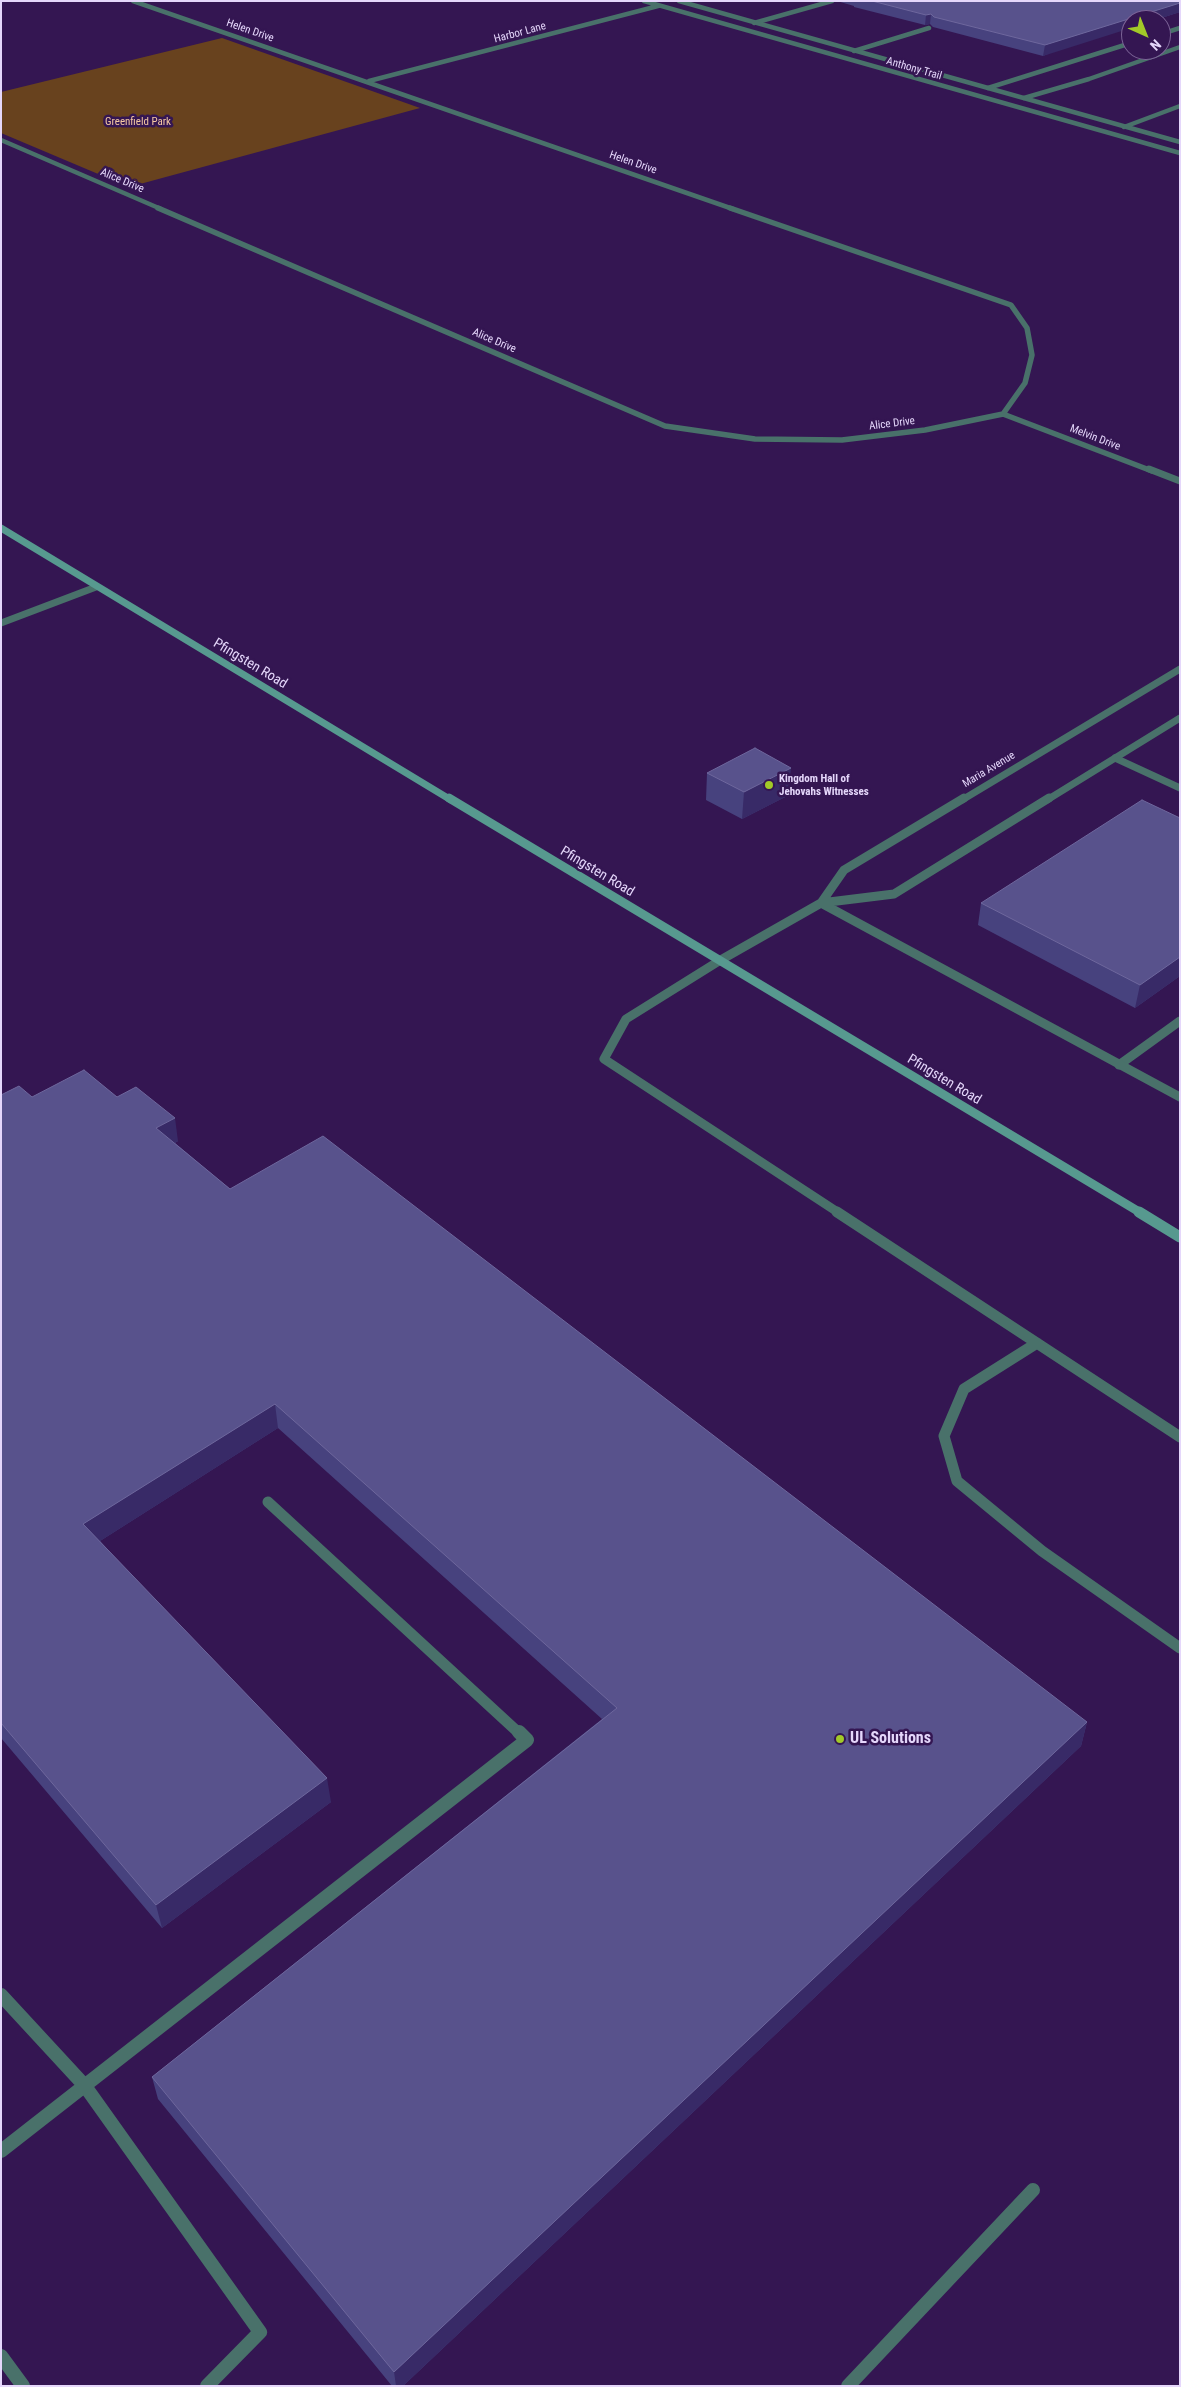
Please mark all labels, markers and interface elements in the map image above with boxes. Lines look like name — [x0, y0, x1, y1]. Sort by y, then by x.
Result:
north arrow — [1121, 10, 1171, 60]
street label: Helen Drive — [224, 17, 276, 45]
street label: Harbor Lane — [493, 20, 547, 46]
text: N — [1147, 36, 1164, 54]
street label: Anthony Trail — [885, 55, 943, 83]
park label: Greenfield Park — [105, 115, 171, 129]
street label: Helen Drive — [607, 149, 659, 177]
street label: Alice Drive — [98, 166, 146, 196]
street label: Alice Drive — [470, 326, 518, 356]
street label: Alice Drive — [868, 415, 916, 433]
street label: Melvin Drive — [1068, 422, 1122, 454]
street label: Pfingsten Road — [210, 635, 290, 693]
street label: Maria Avenue — [960, 749, 1018, 791]
place label: Kingdom Hall of Jehovahs Witnesses — [779, 772, 869, 798]
marker: Kingdom Hall of Jehovahs Witnesses — [763, 779, 775, 791]
street label: Pfingsten Road — [557, 843, 637, 901]
street label: Pfingsten Road — [904, 1051, 984, 1109]
place label: UL Solutions — [850, 1729, 931, 1749]
marker: UL Solutions — [834, 1733, 846, 1745]

